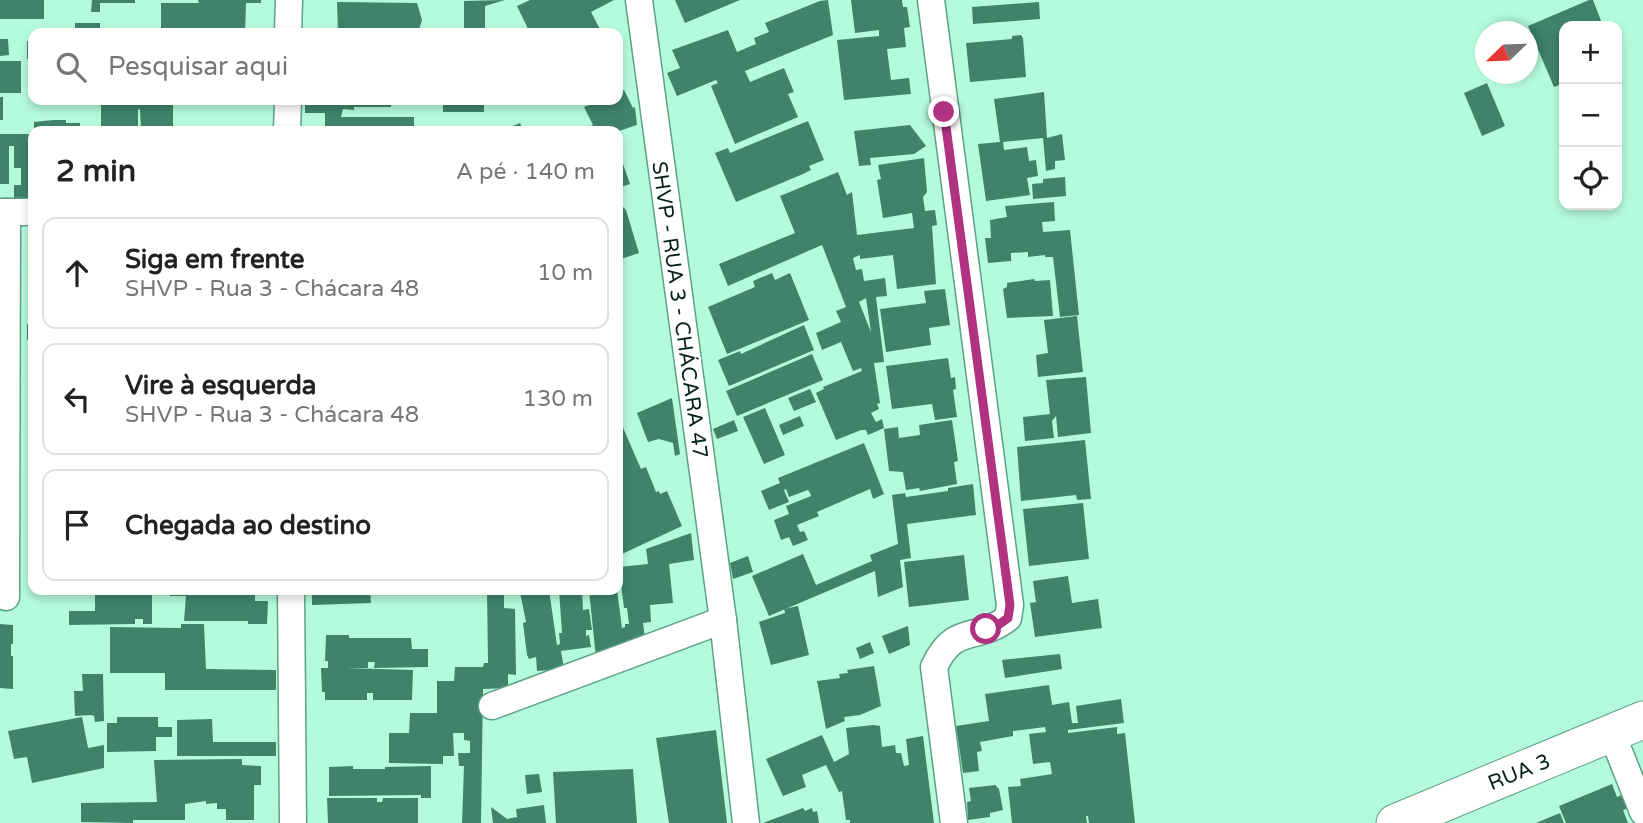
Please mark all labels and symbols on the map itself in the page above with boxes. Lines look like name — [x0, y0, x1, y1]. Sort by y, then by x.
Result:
north arrow — [1475, 21, 1538, 84]
route end — [928, 96, 959, 127]
street label: SHVP - RUA 3 - CHÁCARA 47 — [646, 160, 713, 460]
route start — [970, 613, 1001, 644]
street label: RUA 3 — [1484, 749, 1554, 796]

